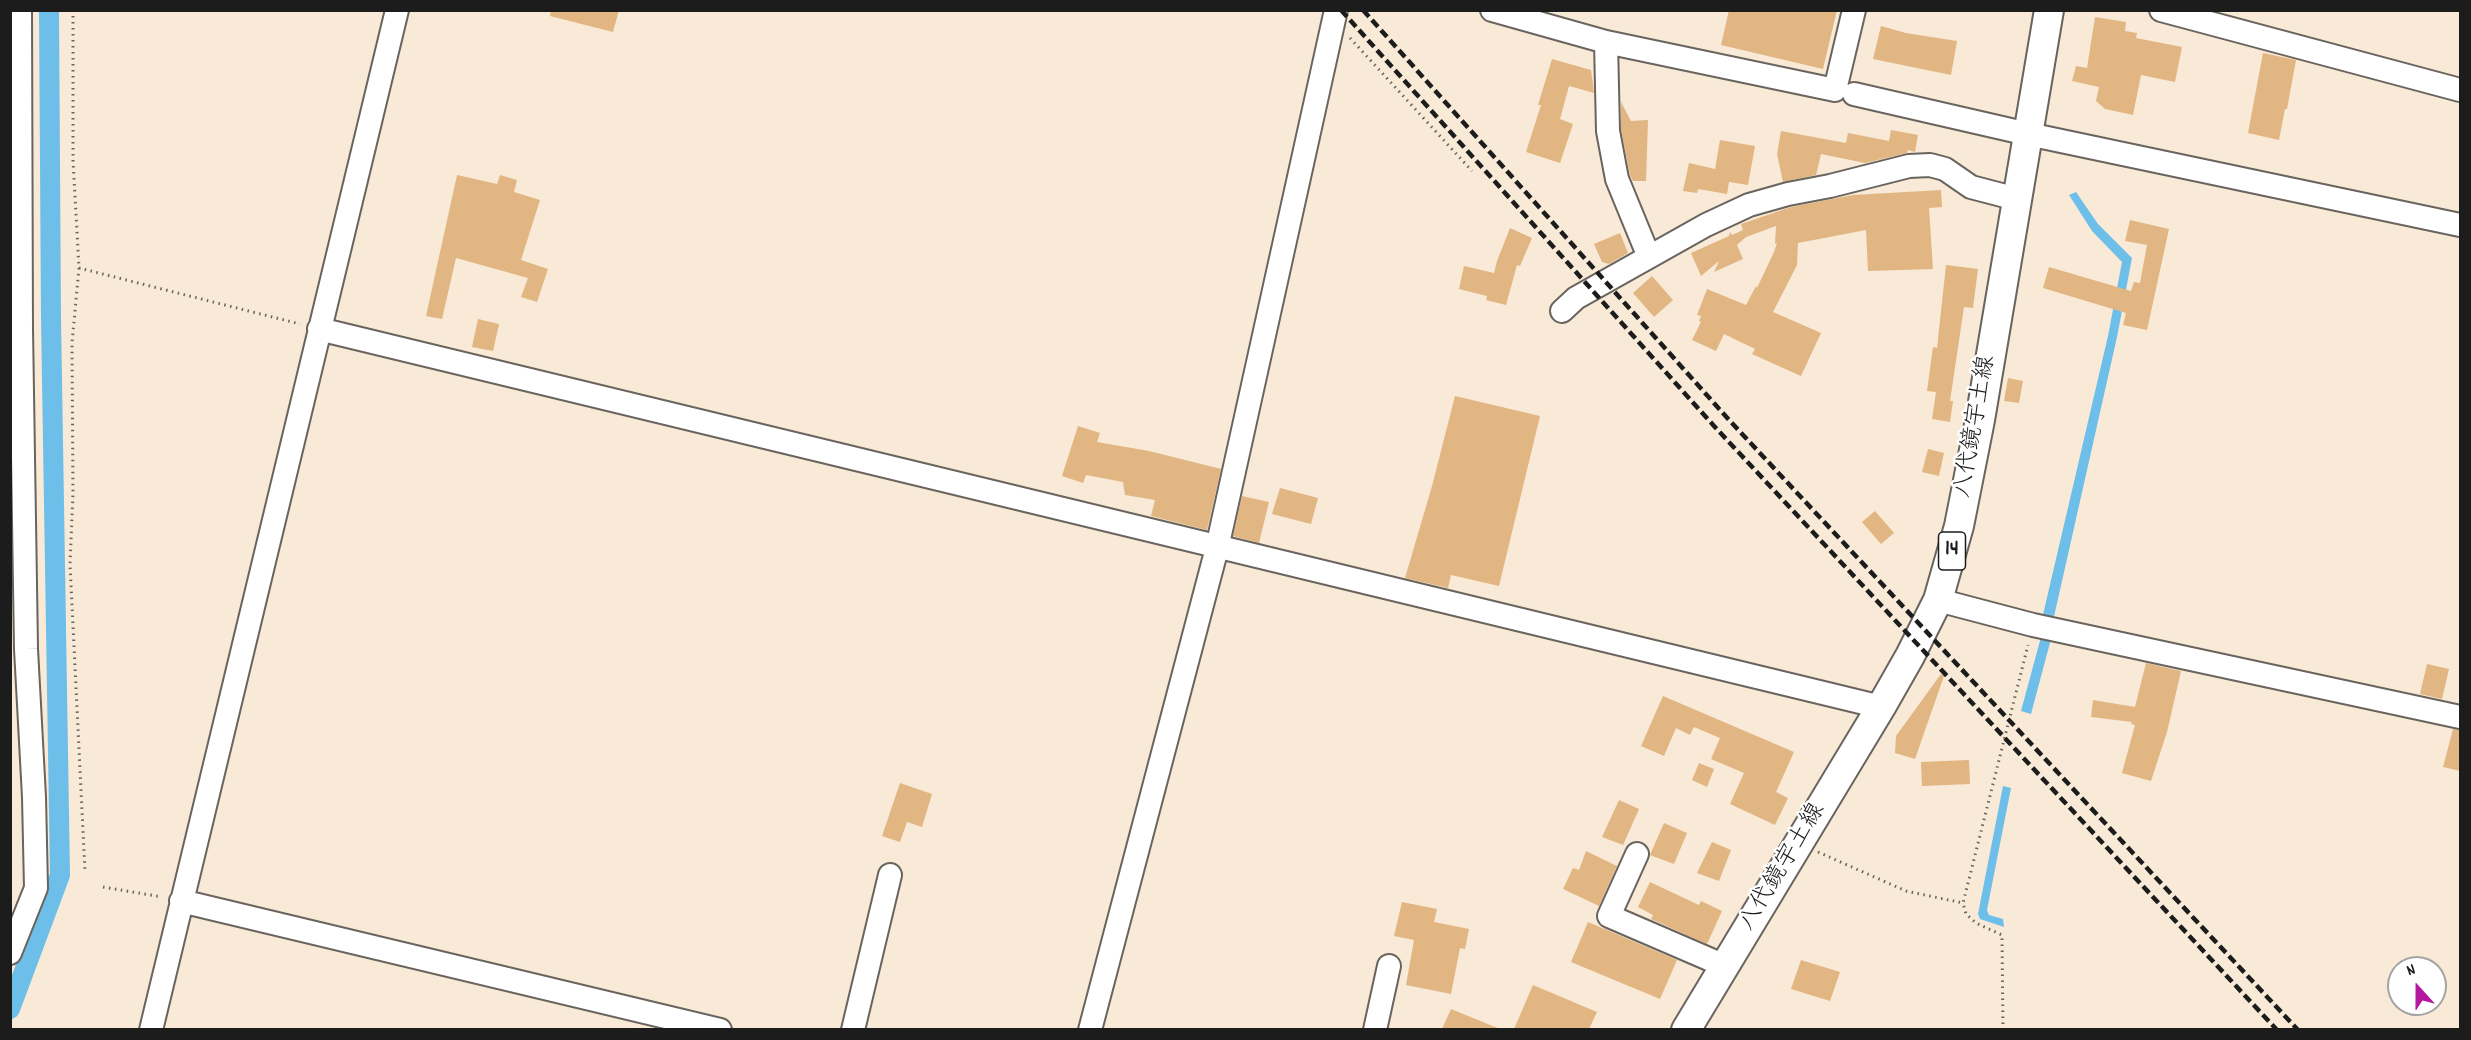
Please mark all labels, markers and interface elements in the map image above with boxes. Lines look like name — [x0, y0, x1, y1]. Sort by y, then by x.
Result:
street label: 八代鏡宇土線 — [1950, 354, 2004, 500]
road number: 14 — [1938, 532, 1966, 570]
street label: 八代鏡宇土線 — [1735, 799, 1833, 937]
north arrow — [2387, 956, 2447, 1016]
text: N — [2403, 958, 2419, 983]

